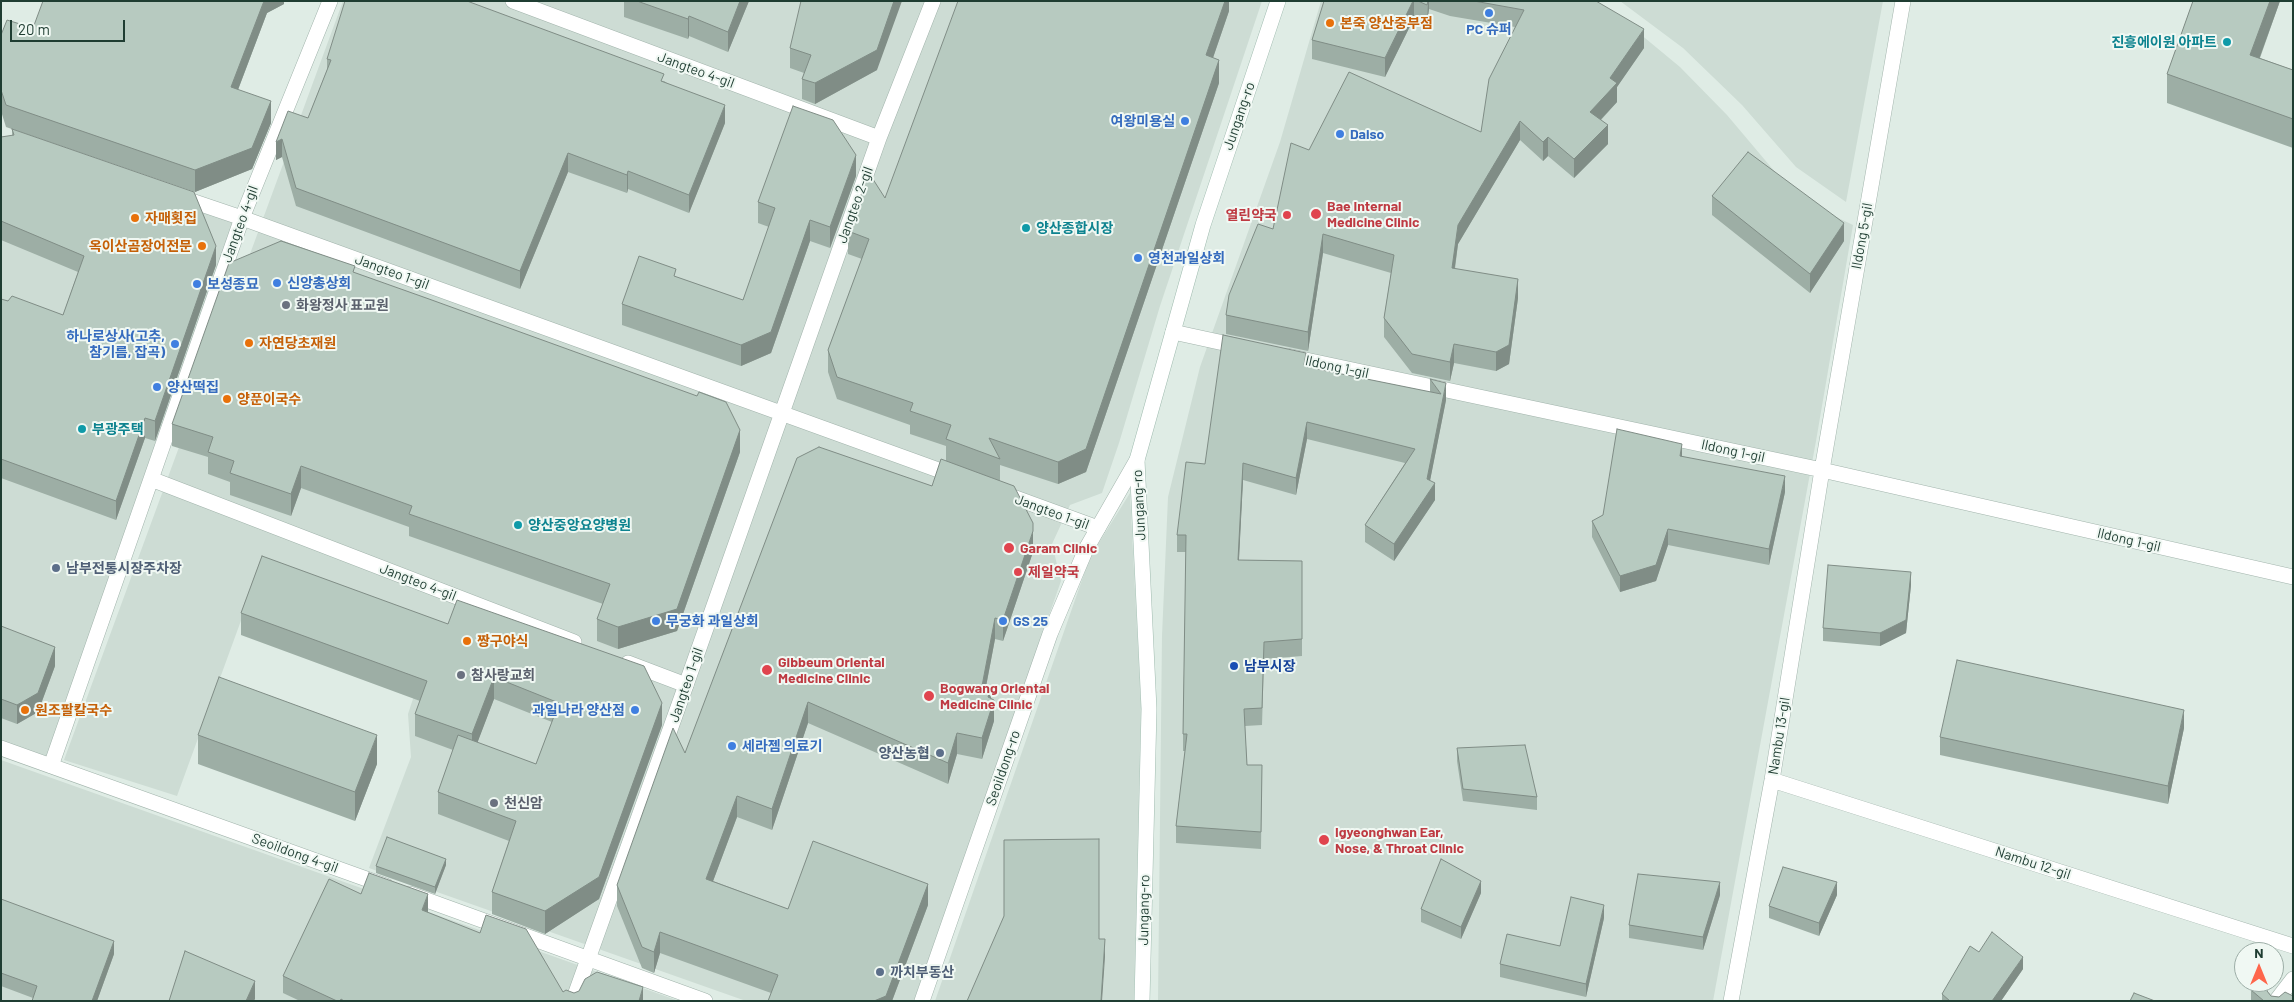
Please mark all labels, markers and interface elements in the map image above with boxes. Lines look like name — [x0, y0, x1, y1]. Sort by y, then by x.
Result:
marker: PC 슈퍼 — [1483, 7, 1495, 19]
scale bar — [12, 10, 128, 42]
place label: 본죽 양산중부점 — [1340, 15, 1433, 31]
marker: 본죽 양산중부점 — [1324, 17, 1336, 29]
text: 20 m — [18, 20, 50, 38]
place label: PC 슈퍼 — [1466, 21, 1512, 37]
place label: 진흥에이원 아파트 — [2111, 34, 2217, 50]
marker: 진흥에이원 아파트 — [2221, 36, 2233, 48]
street label: Jangteo 4-gil — [655, 48, 737, 92]
street label: Jungang-ro — [1220, 80, 1258, 152]
place label: 여왕미용실 — [1111, 113, 1175, 129]
marker: 여왕미용실 — [1179, 115, 1191, 127]
place label: Daiso — [1350, 126, 1384, 142]
marker: Daiso — [1334, 128, 1346, 140]
street label: Jangteo 2-gil — [833, 164, 877, 246]
street label: Jangteo 4-gil — [218, 183, 262, 265]
place label: Bae Internal Medicine Clinic — [1327, 198, 1420, 230]
street label: Ildong 5-gil — [1848, 202, 1876, 270]
place label: 열린약국 — [1225, 207, 1277, 223]
marker: Bae Internal Medicine Clinic — [1309, 207, 1323, 221]
marker: 열린약국 — [1281, 209, 1293, 221]
place label: 자매횟집 — [145, 210, 197, 226]
marker: 자매횟집 — [129, 212, 141, 224]
place label: 양산종합시장 — [1036, 220, 1113, 236]
marker: 양산종합시장 — [1020, 222, 1032, 234]
place label: 옥이산곰장어전문 — [89, 238, 192, 254]
marker: 옥이산곰장어전문 — [196, 240, 208, 252]
place label: 영천과일상회 — [1148, 250, 1225, 266]
street label: Jangteo 1-gil — [353, 251, 431, 293]
marker: 영천과일상회 — [1132, 252, 1144, 264]
place label: 신앙총상회 — [287, 275, 351, 291]
place label: 보성종묘 — [207, 276, 259, 292]
marker: 신앙총상회 — [271, 277, 283, 289]
marker: 보성종묘 — [191, 278, 203, 290]
place label: 화왕정사 표교원 — [296, 297, 389, 313]
marker: 화왕정사 표교원 — [280, 299, 292, 311]
place label: 하나로상사(고추, 참기름, 잡곡) — [66, 328, 165, 361]
place label: 자연당초재원 — [259, 335, 336, 351]
marker: 자연당초재원 — [243, 337, 255, 349]
marker: 하나로상사(고추, 참기름, 잡곡) — [169, 338, 181, 350]
street label: Ildong 1-gil — [1304, 352, 1370, 382]
place label: 양산떡집 — [167, 379, 219, 395]
marker: 양산떡집 — [151, 381, 163, 393]
place label: 양푼이국수 — [237, 391, 301, 407]
marker: 양푼이국수 — [221, 393, 233, 405]
place label: 부광주택 — [92, 421, 144, 437]
marker: 부광주택 — [76, 423, 88, 435]
street label: Ildong 1-gil — [1700, 436, 1766, 466]
street label: Jungang-ro — [1129, 469, 1149, 541]
street label: Jangteo 1-gil — [1013, 491, 1091, 533]
place label: 양산중앙요양병원 — [528, 517, 631, 533]
marker: 양산중앙요양병원 — [512, 519, 524, 531]
street label: Ildong 1-gil — [2096, 525, 2162, 555]
place label: Garam Clinic — [1020, 540, 1097, 556]
marker: Garam Clinic — [1002, 541, 1016, 555]
place label: 남부전통시장주차장 — [66, 560, 182, 576]
street label: Jangteo 4-gil — [377, 560, 459, 604]
marker: 남부전통시장주차장 — [50, 562, 62, 574]
place label: 제일약국 — [1028, 564, 1080, 580]
marker: 제일약국 — [1012, 566, 1024, 578]
place label: 무궁화 과일상회 — [666, 613, 759, 629]
place label: GS 25 — [1013, 613, 1048, 629]
marker: 무궁화 과일상회 — [650, 615, 662, 627]
marker: GS 25 — [997, 615, 1009, 627]
place label: 짱구야식 — [477, 633, 529, 649]
marker: 짱구야식 — [461, 635, 473, 647]
street label: Jangteo 1-gil — [665, 646, 707, 724]
place label: Gibbeum Oriental Medicine Clinic — [778, 654, 885, 686]
place label: 남부시장 — [1244, 658, 1296, 674]
marker: 남부시장 — [1228, 660, 1240, 672]
marker: Gibbeum Oriental Medicine Clinic — [760, 663, 774, 677]
place label: 참사랑교회 — [471, 667, 535, 683]
marker: 참사랑교회 — [455, 669, 467, 681]
place label: Bogwang Oriental Medicine Clinic — [940, 680, 1050, 712]
marker: Bogwang Oriental Medicine Clinic — [922, 689, 936, 703]
street label: Nambu 13-gil — [1765, 696, 1793, 776]
place label: 원조팔칼국수 — [35, 702, 112, 718]
place label: 과일나라 양산점 — [532, 702, 625, 718]
marker: 원조팔칼국수 — [19, 704, 31, 716]
marker: 과일나라 양산점 — [629, 704, 641, 716]
street label: Seoildong-ro — [982, 728, 1024, 808]
place label: 세라젬 의료기 — [742, 738, 822, 754]
marker: 세라젬 의료기 — [726, 740, 738, 752]
place label: 양산농협 — [878, 745, 930, 761]
marker: 양산농협 — [934, 747, 946, 759]
place label: 천신암 — [504, 795, 543, 811]
marker: 천신암 — [488, 797, 500, 809]
place label: Igyeonghwan Ear, Nose, & Throat Clinic — [1335, 824, 1464, 856]
street label: Seoildong 4-gil — [250, 830, 340, 876]
marker: Igyeonghwan Ear, Nose, & Throat Clinic — [1317, 833, 1331, 847]
street label: Nambu 12-gil — [1993, 843, 2073, 883]
street label: Jungang-ro — [1135, 874, 1153, 946]
north arrow — [2234, 942, 2284, 992]
text: N — [2254, 944, 2264, 961]
place label: 까치부동산 — [890, 964, 954, 980]
marker: 까치부동산 — [874, 966, 886, 978]

